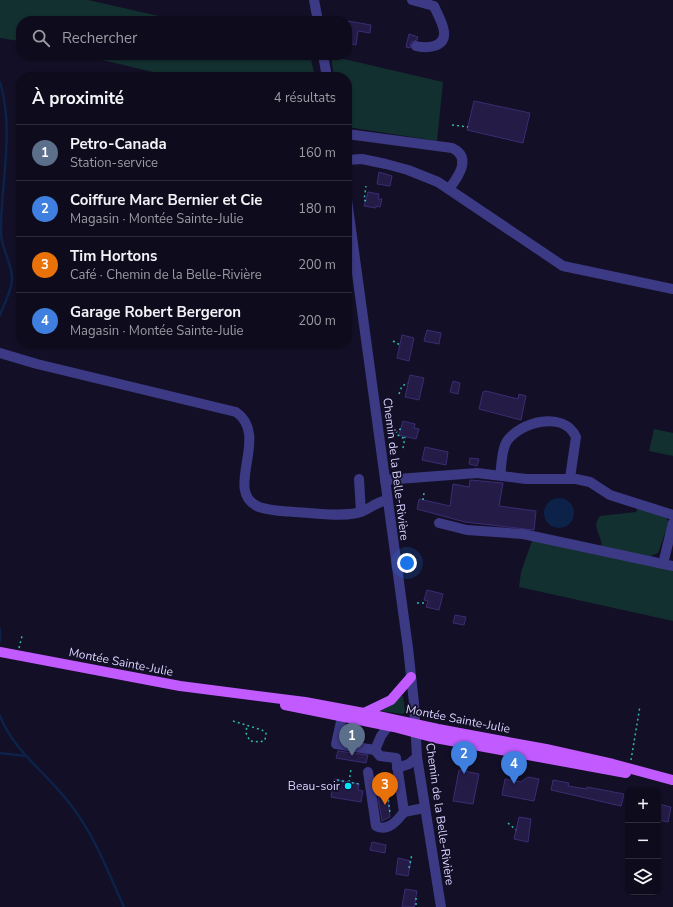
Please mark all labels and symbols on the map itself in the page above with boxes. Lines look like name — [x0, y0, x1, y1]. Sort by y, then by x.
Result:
street label: Chemin de la Belle-Rivière — [379, 397, 413, 541]
your location — [397, 553, 417, 573]
street label: Montée Sainte-Julie — [68, 644, 174, 680]
street label: Montée Sainte-Julie — [405, 701, 511, 737]
pin: 1 — [339, 723, 365, 756]
pin: 2 — [451, 741, 477, 774]
street label: Chemin de la Belle-Rivière — [422, 742, 458, 886]
pin: 4 — [501, 751, 527, 784]
pin: 3 — [372, 772, 398, 805]
place label: Beau-soir — [288, 778, 341, 794]
marker: Beau-soir — [343, 781, 353, 791]

